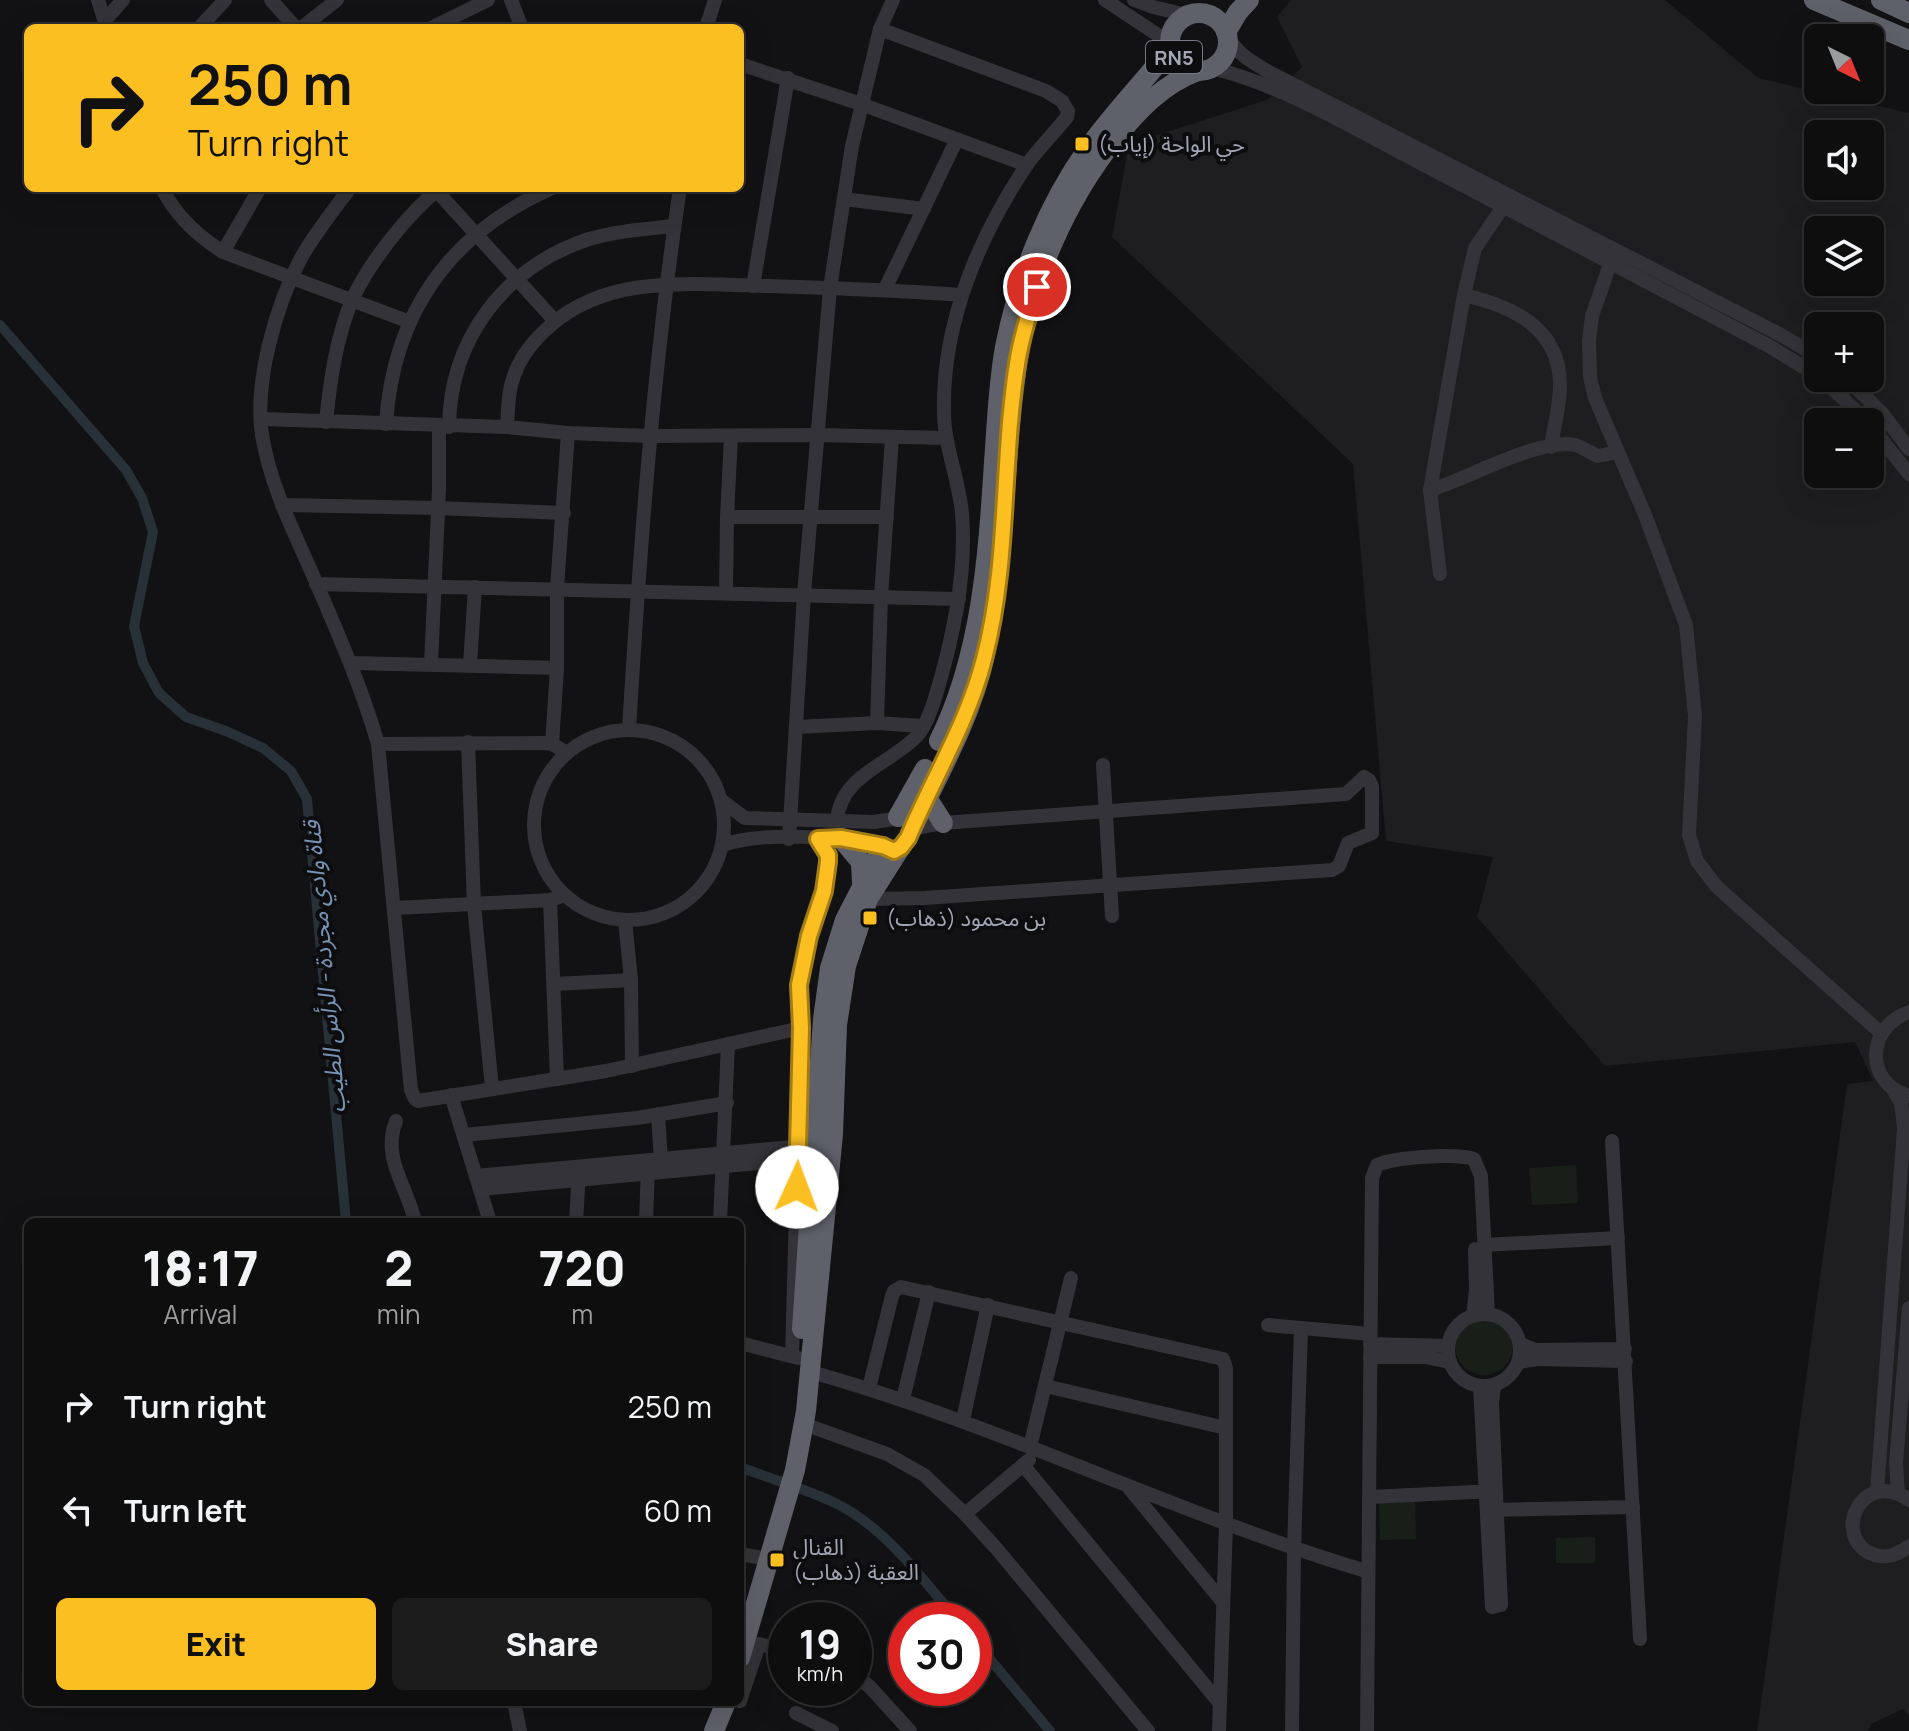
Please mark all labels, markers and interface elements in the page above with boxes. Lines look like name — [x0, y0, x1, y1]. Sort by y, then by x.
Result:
north arrow — [1804, 24, 1884, 104]
map controls — [1804, 24, 1884, 488]
road number: RN5 — [1146, 41, 1202, 73]
text: 250 m — [188, 45, 353, 122]
icon: right — [56, 56, 160, 160]
text: Turn right — [188, 118, 349, 167]
button: sound — [1804, 120, 1884, 200]
place label: حي الواحة (إياب) — [1098, 129, 1245, 161]
marker: حي الواحة (إياب) — [1073, 135, 1091, 153]
button: layers — [1804, 216, 1884, 296]
pin — [1003, 253, 1071, 321]
icon: arrive — [1015, 265, 1059, 309]
button: + — [1804, 312, 1884, 392]
button: − — [1804, 408, 1884, 488]
water label: قناة وادي مجردة - الرأس الطيب — [294, 817, 356, 1115]
place label: بن محمود (ذهاب) — [886, 903, 1046, 933]
marker: بن محمود (ذهاب) — [861, 909, 879, 927]
position arrow — [755, 1145, 839, 1229]
text: 18:17 — [142, 1235, 259, 1300]
text: 2 — [384, 1235, 413, 1300]
text: 720 — [538, 1235, 626, 1300]
text: Arrival — [163, 1296, 238, 1332]
text: min — [377, 1296, 420, 1332]
text: m — [571, 1296, 593, 1332]
icon: right — [56, 1384, 100, 1428]
text: Turn right — [124, 1386, 267, 1427]
text: 250 m — [628, 1386, 712, 1427]
icon: left — [56, 1488, 100, 1532]
text: Turn left — [124, 1490, 247, 1531]
text: 60 m — [644, 1490, 712, 1531]
place label: القنال العقبة (ذهاب) — [793, 1532, 919, 1587]
marker: القنال العقبة (ذهاب) — [768, 1551, 786, 1569]
button: Exit — [56, 1598, 376, 1690]
button: Share — [392, 1598, 712, 1690]
speed limit sign: 30 — [888, 1602, 992, 1706]
text: 19 — [799, 1616, 841, 1671]
text: km/h — [797, 1660, 843, 1687]

